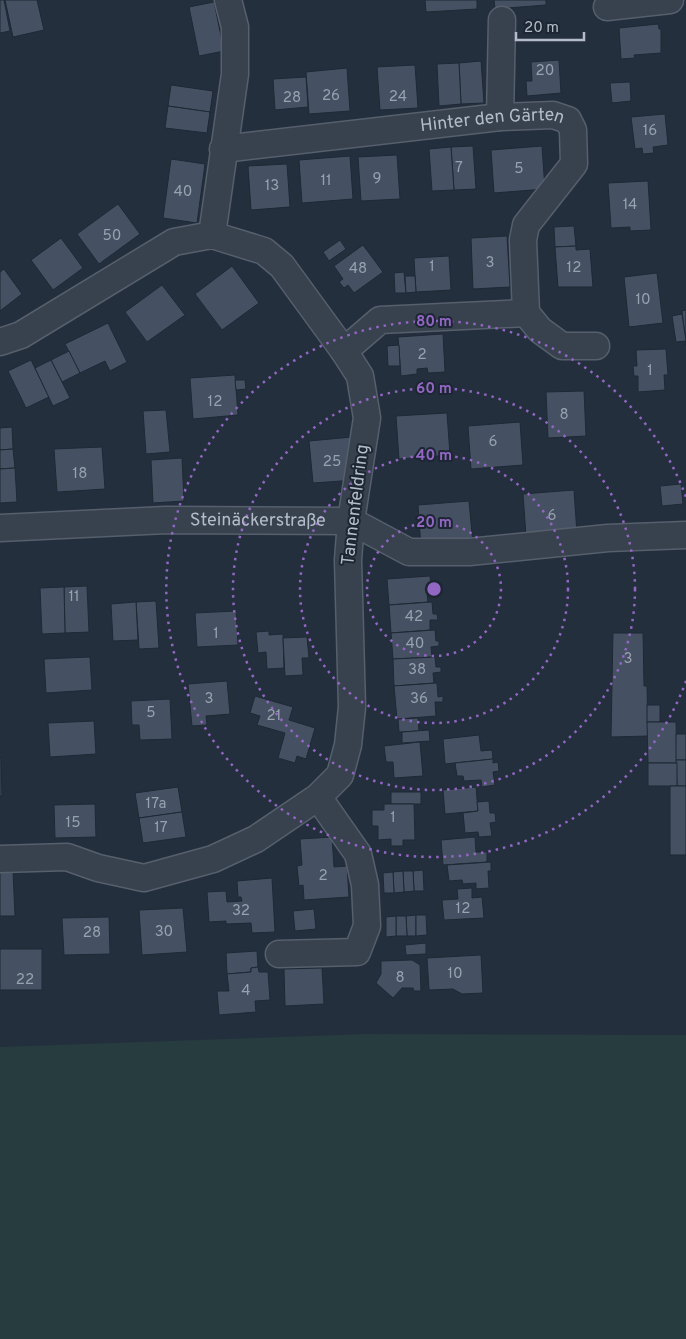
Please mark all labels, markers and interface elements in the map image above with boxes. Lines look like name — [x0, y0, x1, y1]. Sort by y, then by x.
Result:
scale bar — [516, 10, 584, 42]
text: 20 m — [524, 19, 559, 38]
house number: 20 — [536, 62, 554, 81]
house number: 26 — [322, 87, 340, 106]
house number: 24 — [389, 88, 407, 107]
house number: 28 — [283, 89, 301, 108]
street label: Hinter den Gärten — [419, 103, 568, 138]
house number: 16 — [643, 122, 657, 141]
house number: 7 — [455, 159, 463, 178]
house number: 5 — [514, 160, 524, 179]
house number: 9 — [373, 170, 381, 189]
house number: 11 — [320, 172, 332, 191]
house number: 13 — [265, 177, 279, 196]
house number: 40 — [174, 183, 192, 202]
house number: 14 — [623, 196, 637, 215]
house number: 50 — [103, 227, 121, 246]
house number: 3 — [485, 254, 495, 273]
house number: 1 — [429, 258, 435, 277]
house number: 12 — [567, 259, 581, 278]
house number: 48 — [349, 260, 367, 279]
house number: 10 — [635, 291, 651, 310]
text: 80 m — [416, 313, 452, 332]
house number: 2 — [417, 346, 427, 365]
house number: 1 — [647, 362, 653, 381]
text: 60 m — [416, 380, 452, 399]
house number: 12 — [208, 393, 222, 412]
house number: 8 — [559, 406, 569, 425]
house number: 6 — [489, 433, 498, 452]
street label: Tannenfeldring — [337, 443, 375, 567]
text: 40 m — [416, 447, 452, 466]
house number: 25 — [323, 453, 341, 472]
house number: 18 — [73, 465, 87, 484]
house number: 6 — [548, 507, 557, 526]
street label: Steinäckerstraße — [190, 509, 326, 532]
text: 20 m — [416, 514, 452, 533]
centre of rings — [425, 580, 443, 598]
house number: 11 — [68, 588, 80, 607]
house number: 42 — [405, 608, 423, 627]
house number: 1 — [213, 625, 219, 644]
house number: 40 — [406, 635, 424, 654]
house number: 3 — [623, 650, 633, 669]
house number: 38 — [408, 661, 426, 680]
house number: 3 — [204, 690, 214, 709]
house number: 36 — [410, 690, 428, 709]
house number: 5 — [146, 704, 156, 723]
house number: 21 — [267, 707, 281, 726]
house number: 17a — [146, 795, 166, 814]
house number: 1 — [390, 809, 396, 828]
house number: 15 — [66, 814, 80, 833]
house number: 17 — [154, 819, 168, 838]
house number: 2 — [318, 867, 328, 886]
house number: 12 — [456, 900, 470, 919]
house number: 32 — [232, 902, 250, 921]
house number: 30 — [155, 923, 173, 942]
house number: 28 — [83, 924, 101, 943]
house number: 10 — [447, 965, 463, 984]
house number: 8 — [395, 969, 405, 988]
house number: 22 — [16, 971, 34, 990]
house number: 4 — [241, 982, 251, 1001]

